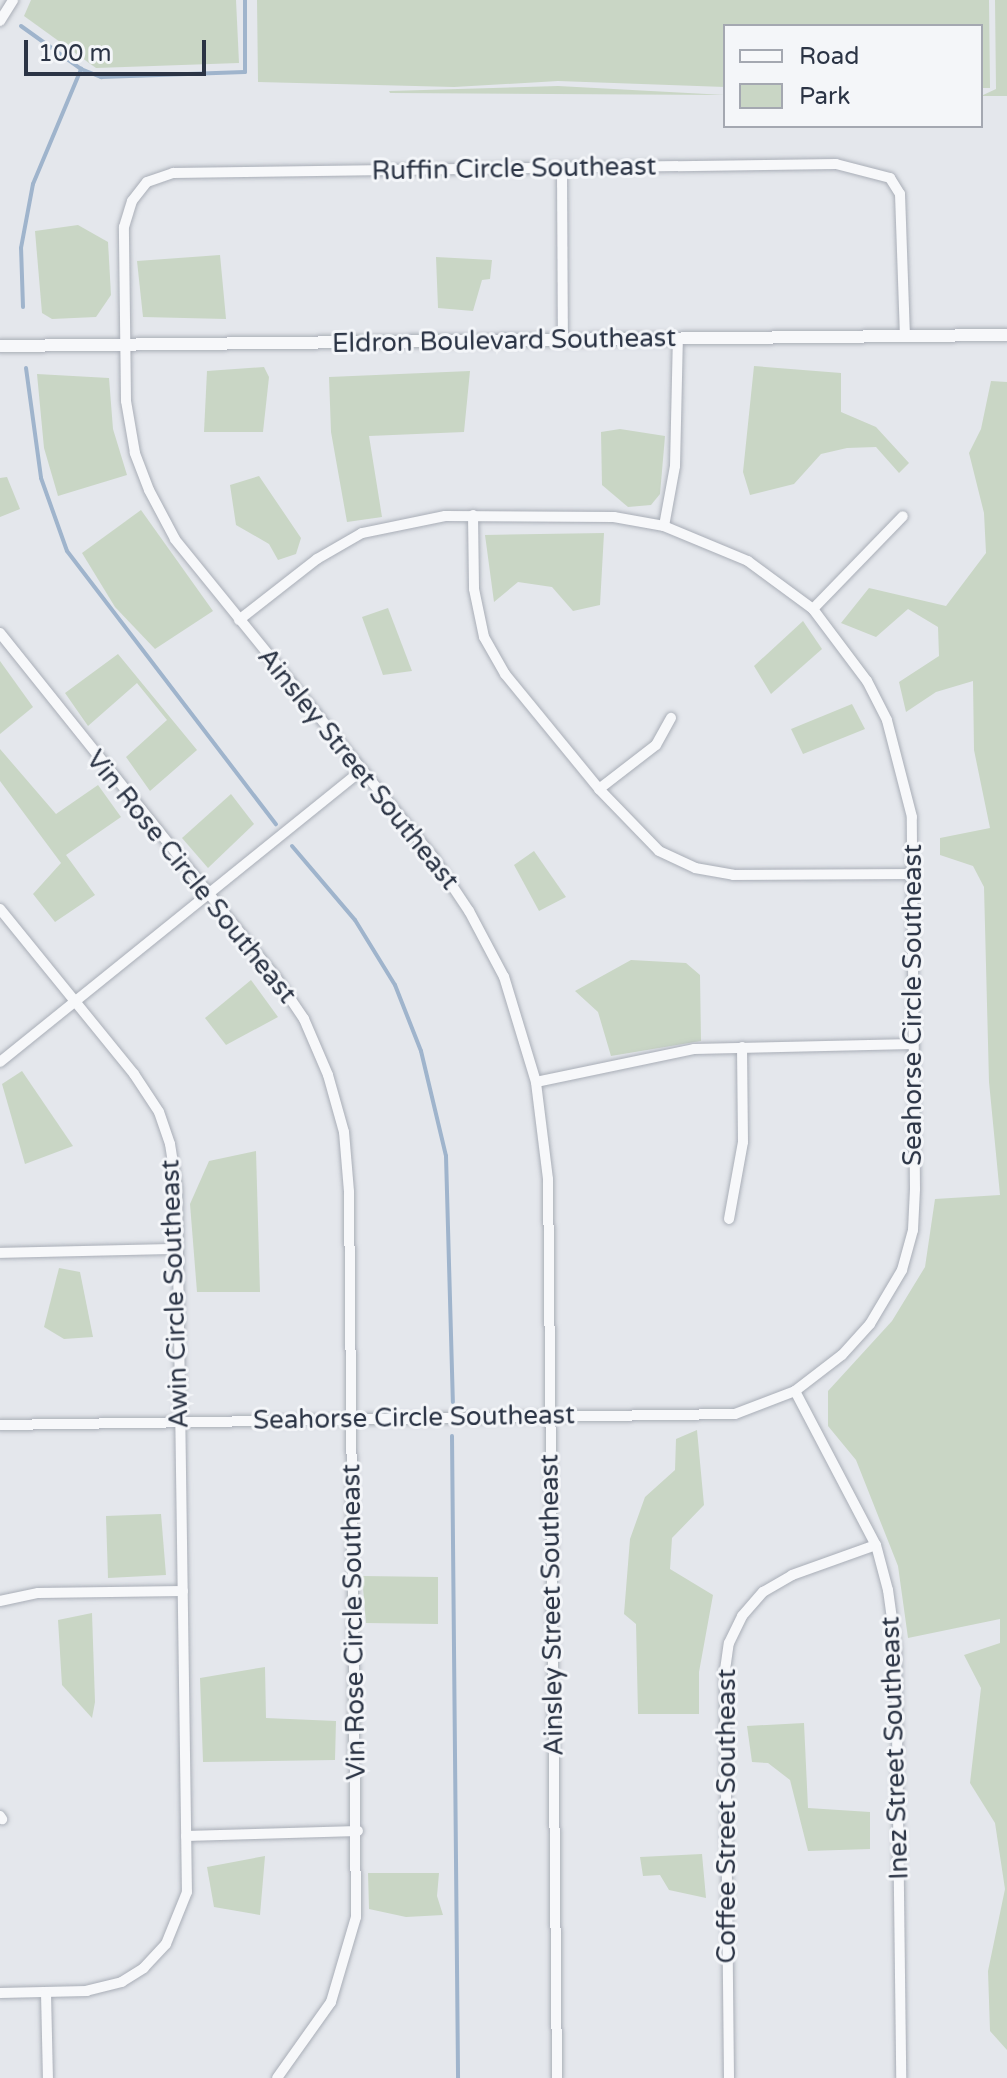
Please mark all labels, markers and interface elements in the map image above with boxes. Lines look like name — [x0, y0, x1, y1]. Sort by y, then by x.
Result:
scale bar — [28, 24, 210, 74]
legend — [723, 24, 983, 128]
text: 100 m — [38, 39, 112, 68]
text: Road — [799, 42, 859, 71]
text: Park — [799, 82, 850, 111]
street label: Ruffin Circle Southeast — [371, 151, 657, 187]
street label: Eldron Boulevard Southeast — [332, 322, 676, 360]
street label: Ainsley Street Southeast — [251, 642, 465, 896]
street label: Vin Rose Circle Southeast — [79, 744, 303, 1010]
street label: Seahorse Circle Southeast — [897, 844, 929, 1166]
street label: Awin Circle Southeast — [155, 1159, 195, 1429]
street label: Seahorse Circle Southeast — [253, 1400, 575, 1436]
street label: Ainsley Street Southeast — [534, 1454, 570, 1756]
street label: Vin Rose Circle Southeast — [336, 1464, 372, 1780]
street label: Inez Street Southeast — [875, 1616, 915, 1880]
street label: Coffee Street Southeast — [711, 1668, 743, 1964]

